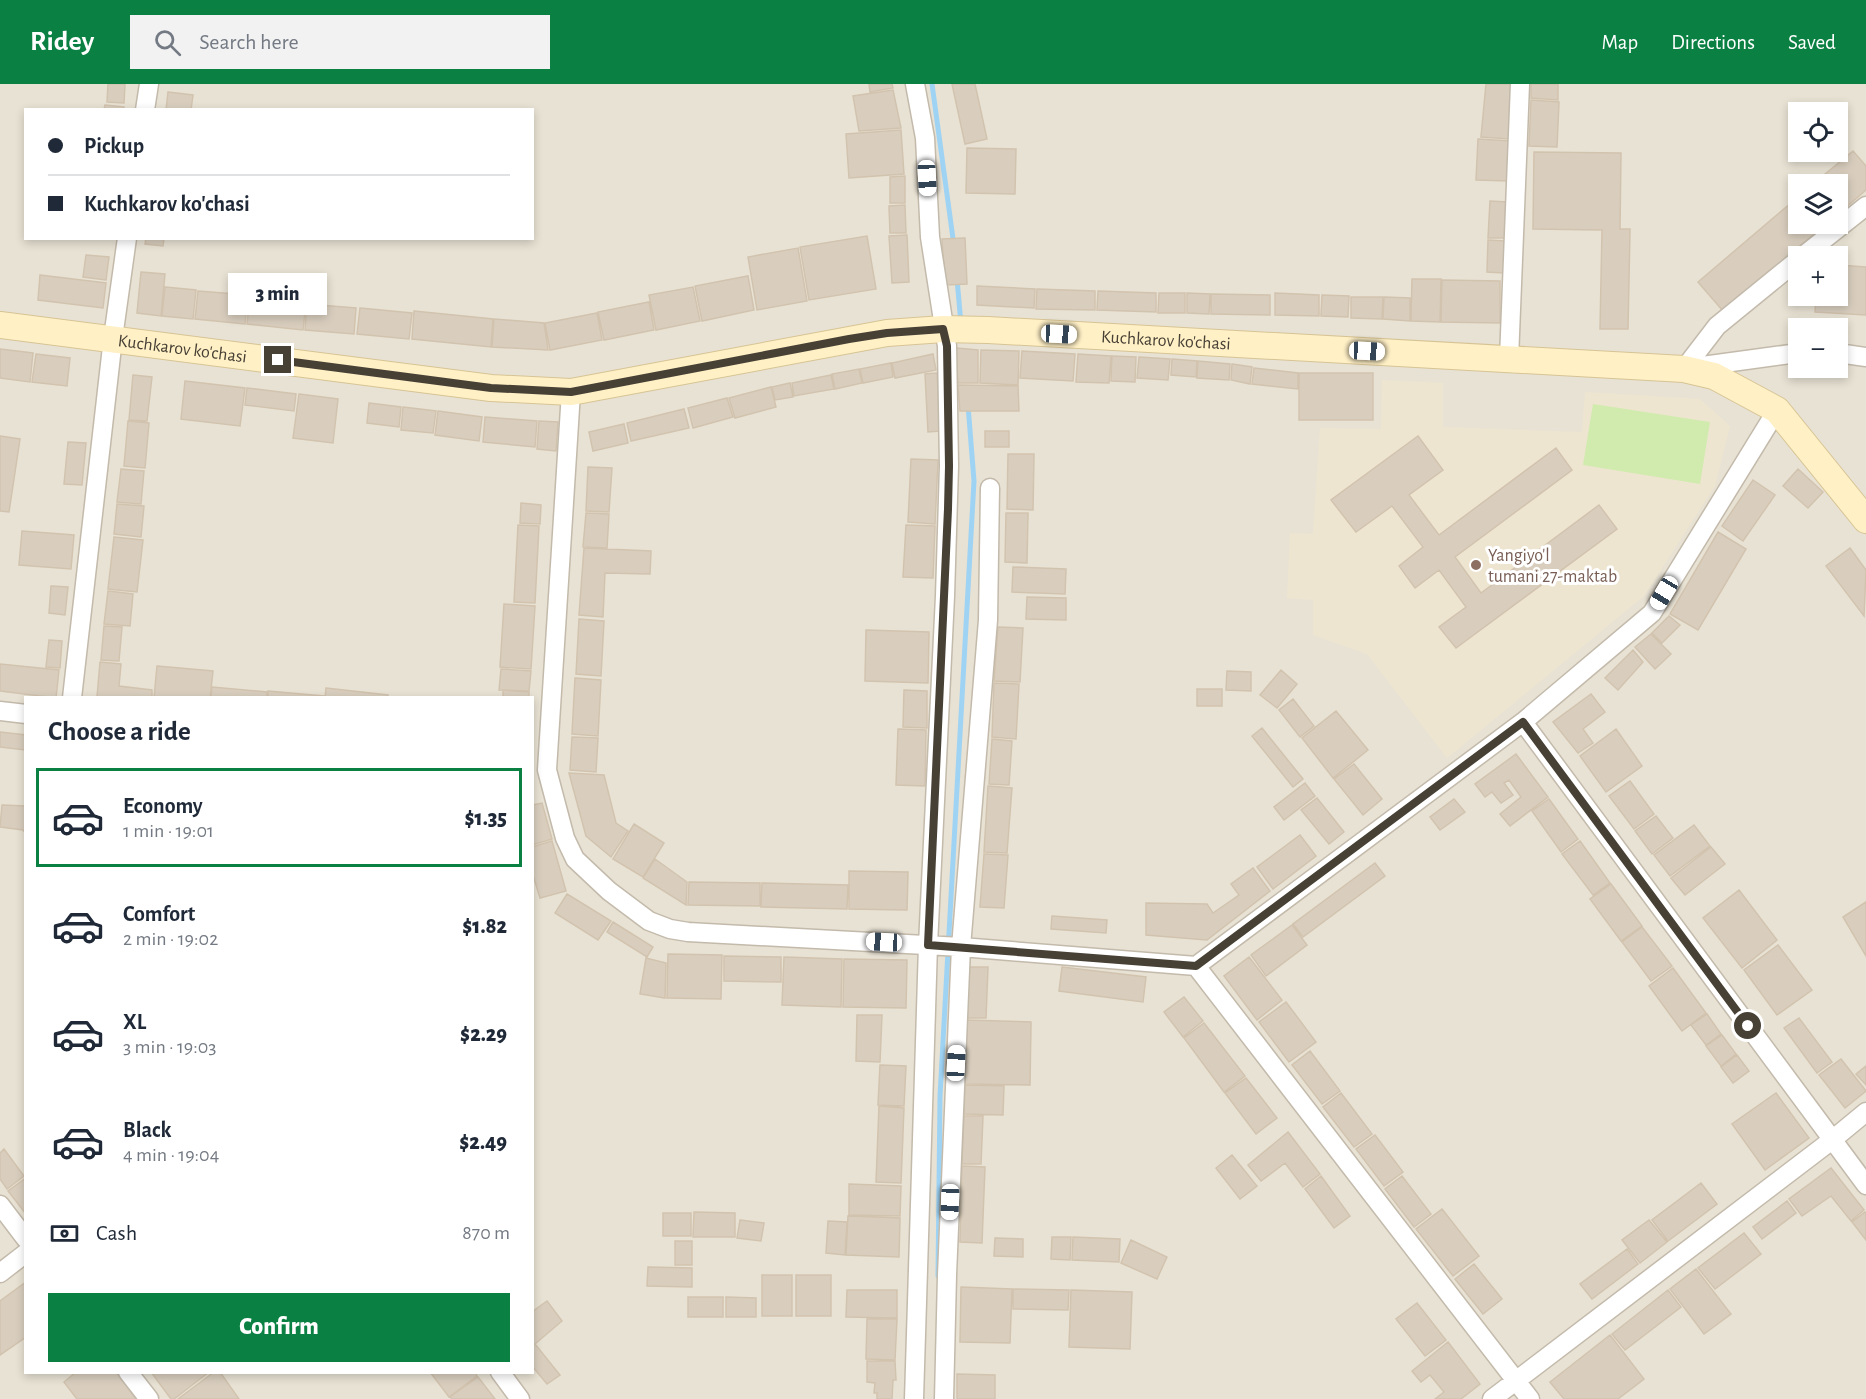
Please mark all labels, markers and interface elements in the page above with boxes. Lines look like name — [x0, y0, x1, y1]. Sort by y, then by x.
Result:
search box — [130, 15, 550, 69]
icon: search — [151, 26, 184, 59]
text: Ridey — [30, 28, 94, 56]
text: Search here — [199, 31, 299, 53]
text: Map — [1602, 32, 1638, 53]
text: Directions — [1671, 32, 1755, 53]
text: Saved — [1788, 32, 1836, 53]
map controls — [1788, 102, 1848, 378]
button: locate — [1788, 102, 1848, 162]
text: Pickup — [84, 135, 144, 157]
car — [917, 160, 937, 196]
button: layers — [1788, 174, 1848, 234]
text: Kuchkarov ko'chasi — [84, 193, 250, 215]
button: + — [1788, 246, 1848, 306]
callout: 3 min — [228, 273, 328, 315]
text: 3 min — [255, 284, 300, 304]
button: − — [1788, 318, 1848, 378]
car — [1041, 324, 1077, 344]
street label: Kuchkarov ko'chasi — [1101, 328, 1231, 354]
street label: Kuchkarov ko'chasi — [117, 332, 248, 367]
car — [1349, 341, 1385, 361]
route end — [264, 346, 291, 373]
place label: Yangiyo'l tumani 27-maktab — [1488, 547, 1617, 586]
marker: Yangiyo'l tumani 27-maktab — [1469, 558, 1483, 572]
car — [1647, 573, 1681, 613]
text: Choose a ride — [48, 718, 191, 745]
icon: car — [51, 791, 105, 845]
text: Economy — [123, 795, 203, 817]
text: $1.35 — [464, 807, 507, 829]
text: 1 min · 19:01 — [123, 821, 214, 841]
icon: car — [51, 899, 105, 953]
text: Comfort — [123, 903, 195, 925]
text: $1.82 — [462, 915, 507, 937]
text: 2 min · 19:02 — [123, 929, 218, 949]
car — [866, 932, 902, 952]
icon: car — [51, 1007, 105, 1061]
text: XL — [123, 1011, 146, 1033]
route start — [1734, 1012, 1761, 1039]
text: $2.29 — [460, 1023, 507, 1045]
text: 3 min · 19:03 — [123, 1037, 217, 1057]
car — [946, 1045, 966, 1081]
icon: car — [51, 1115, 105, 1169]
text: Black — [123, 1119, 171, 1141]
text: $2.49 — [459, 1131, 507, 1153]
text: 4 min · 19:04 — [123, 1145, 219, 1165]
car — [940, 1184, 960, 1220]
icon: cash — [48, 1217, 81, 1250]
text: Cash — [96, 1222, 137, 1244]
text: 870 m — [462, 1223, 510, 1243]
button: Confirm — [48, 1293, 510, 1362]

